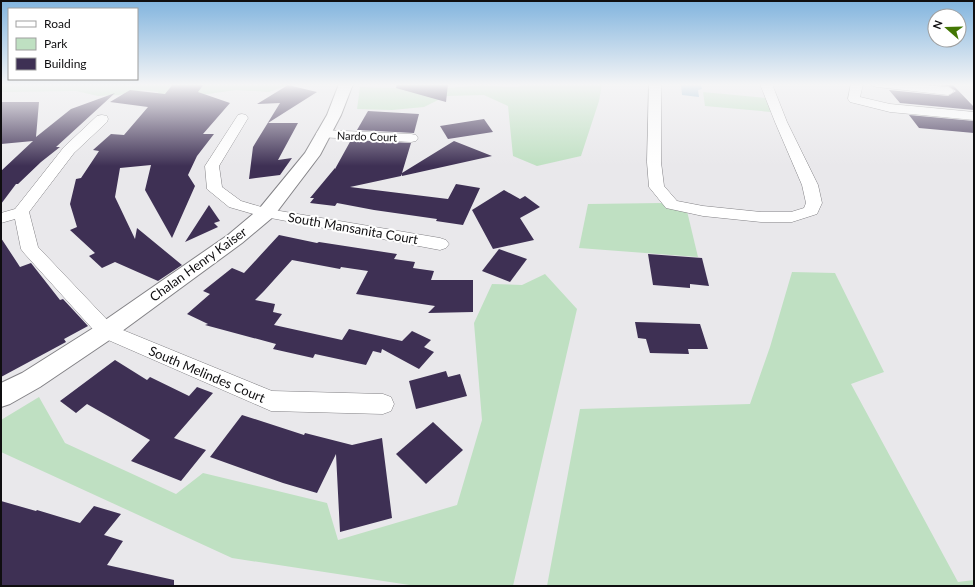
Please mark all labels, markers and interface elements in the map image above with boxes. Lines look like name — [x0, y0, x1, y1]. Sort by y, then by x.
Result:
legend — [8, 8, 138, 80]
north arrow — [927, 8, 967, 48]
text: Road — [44, 16, 71, 31]
text: N — [930, 18, 945, 31]
text: Park — [44, 36, 68, 51]
text: Building — [44, 56, 87, 71]
street label: Nardo Court — [337, 128, 397, 144]
street label: South Mansanita Court — [287, 209, 420, 247]
street label: Chalan Henry Kaiser — [146, 223, 250, 305]
street label: South Melindes Court — [146, 342, 268, 406]

